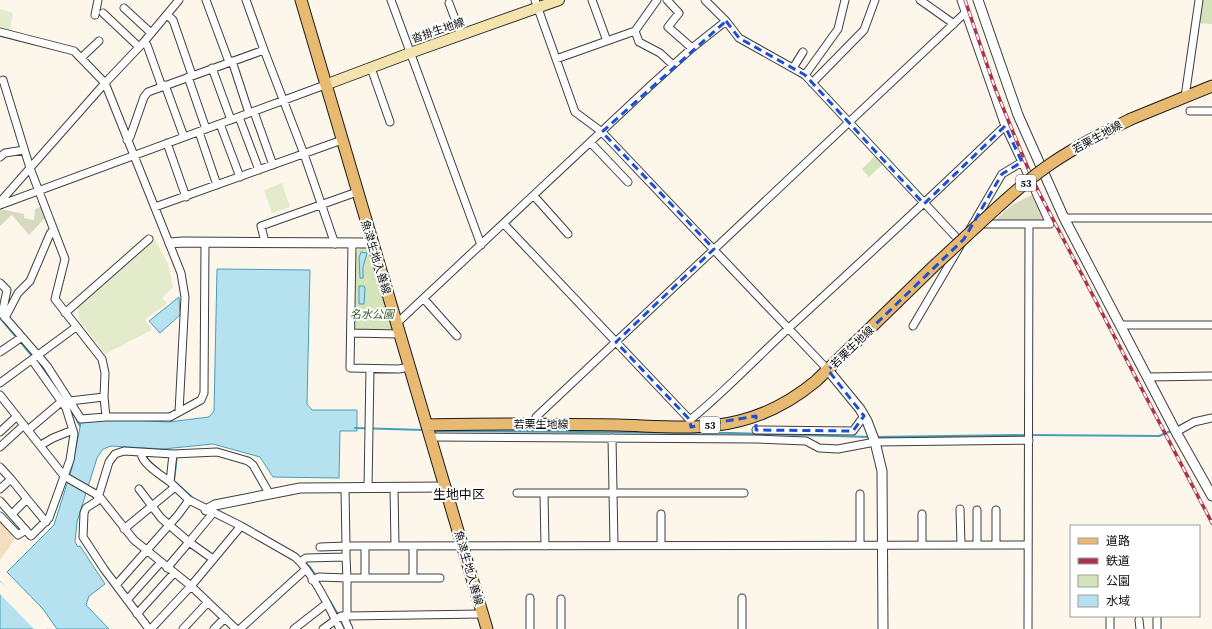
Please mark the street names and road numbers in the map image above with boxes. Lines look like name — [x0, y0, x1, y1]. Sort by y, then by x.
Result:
street label: 沓掛生地線 — [410, 14, 467, 47]
street label: 若栗生地線 — [1070, 118, 1125, 157]
road number: 53 — [1016, 175, 1036, 191]
street label: 魚津生地入善線 — [357, 218, 394, 296]
street label: 若栗生地線 — [827, 323, 877, 372]
street label: 若栗生地線 — [514, 417, 569, 432]
road number: 53 — [700, 417, 720, 433]
street label: 魚津生地入善線 — [451, 529, 486, 607]

